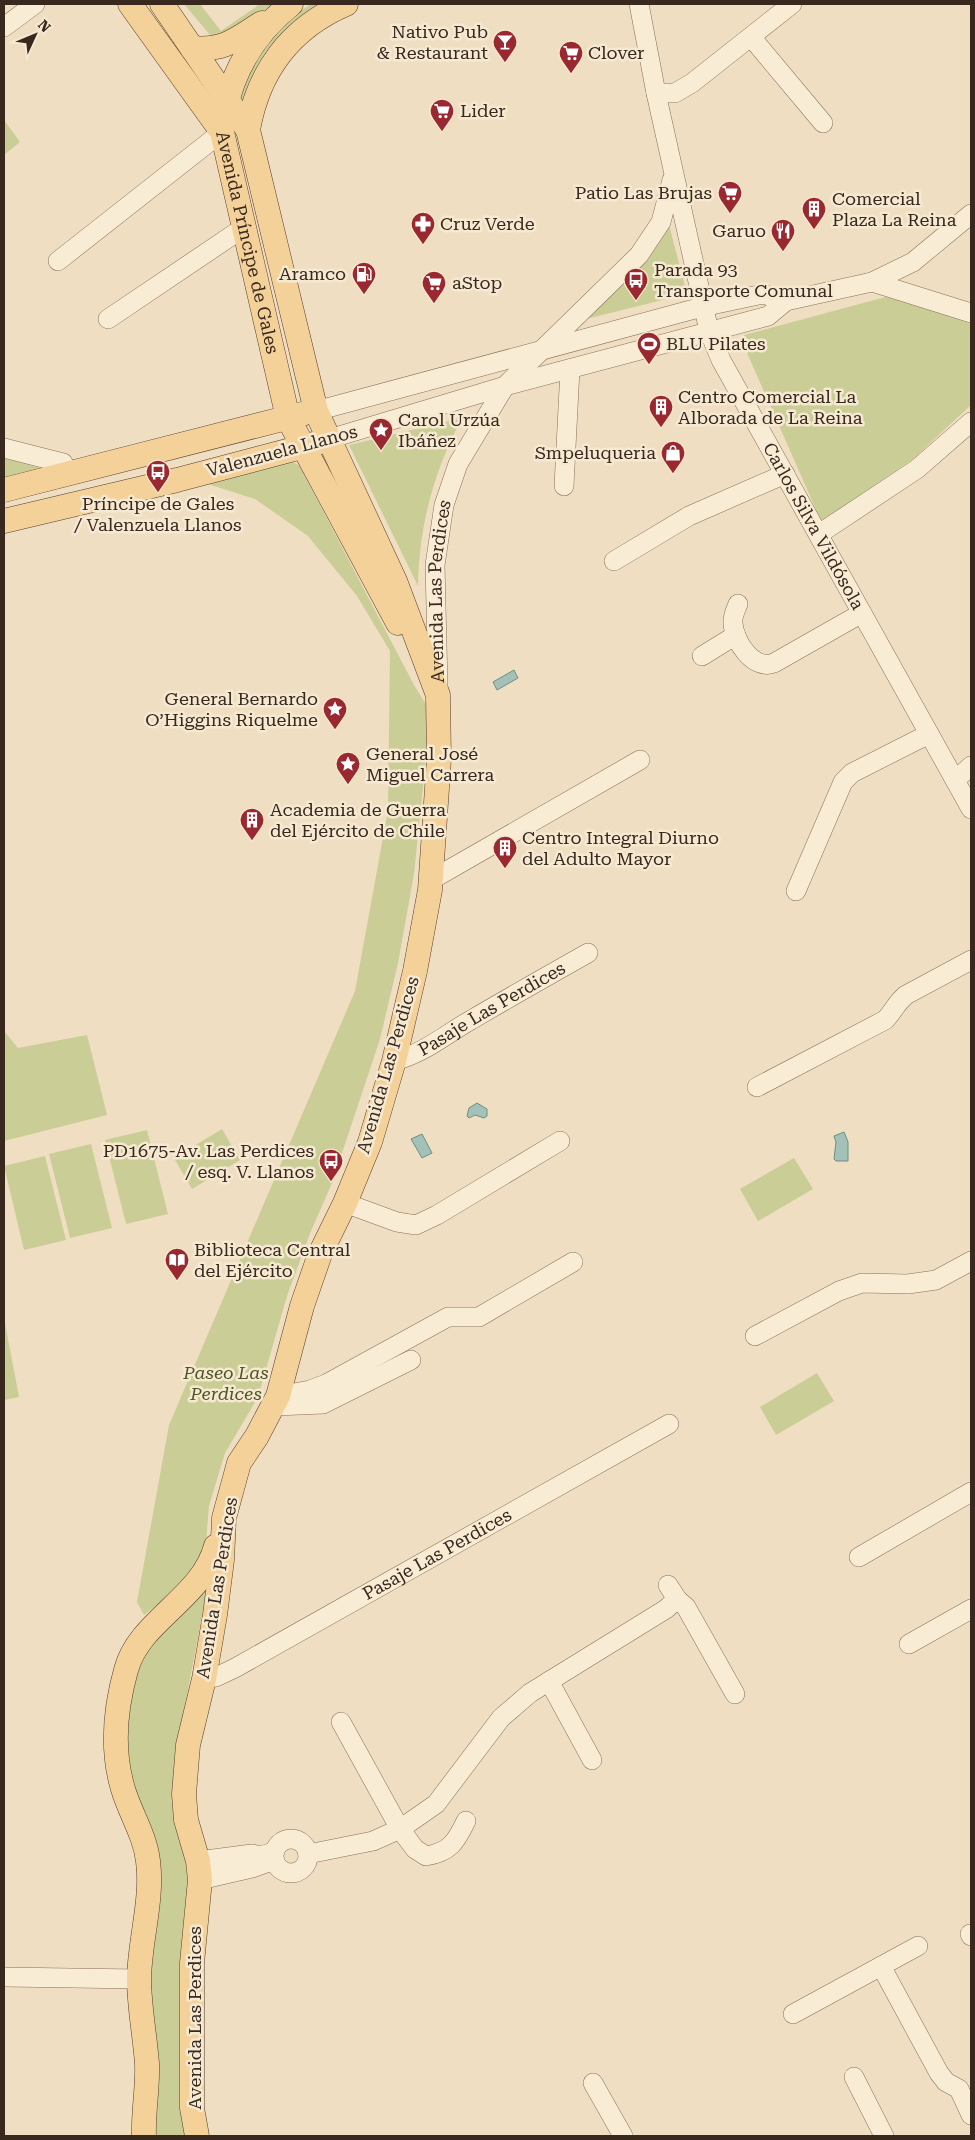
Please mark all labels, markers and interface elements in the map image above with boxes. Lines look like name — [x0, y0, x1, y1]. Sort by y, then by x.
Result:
north arrow — [10, 10, 60, 60]
text: N — [35, 17, 54, 36]
place label: Nativo Pub & Restaurant — [377, 21, 488, 63]
bar icon: Nativo Pub & Restaurant — [492, 29, 518, 63]
supermarket icon: Clover — [558, 40, 584, 74]
place label: Clover — [588, 42, 645, 63]
supermarket icon: Lider — [429, 98, 455, 132]
place label: Lider — [460, 100, 506, 121]
street label: Avenida Príncipe de Gales — [212, 129, 284, 356]
supermarket icon: Patio Las Brujas — [717, 180, 743, 214]
place label: Patio Las Brujas — [575, 182, 712, 203]
place label: Comercial Plaza La Reina — [832, 188, 957, 230]
building icon: Comercial Plaza La Reina — [801, 196, 827, 230]
pharmacy icon: Cruz Verde — [410, 211, 436, 245]
place label: Cruz Verde — [440, 213, 535, 234]
restaurant icon: Garuo — [770, 218, 796, 252]
place label: Garuo — [712, 220, 766, 241]
place label: Parada 93 Transporte Comunal — [654, 259, 833, 301]
fuel station icon: Aramco — [351, 261, 377, 295]
place label: Aramco — [279, 263, 346, 284]
bus stop icon: Parada 93 Transporte Comunal — [623, 267, 649, 301]
supermarket icon: aStop — [421, 270, 447, 304]
place label: aStop — [452, 272, 502, 293]
sports icon: BLU Pilates — [636, 331, 662, 365]
place label: BLU Pilates — [666, 333, 765, 354]
place label: Centro Comercial La Alborada de La Reina — [678, 386, 863, 428]
building icon: Centro Comercial La Alborada de La Reina — [648, 394, 674, 428]
place label: Carol Urzúa Ibáñez — [398, 409, 500, 451]
place icon: Carol Urzúa Ibáñez — [368, 417, 394, 451]
street label: Valenzuela Llanos — [204, 420, 360, 481]
street label: Carlos Silva Vildósola — [759, 439, 869, 613]
shop icon: Smpeluqueria — [660, 440, 686, 474]
place label: Smpeluqueria — [535, 442, 656, 463]
bus stop icon: Príncipe de Gales / Valenzuela Llanos — [145, 459, 171, 493]
place label: Príncipe de Gales / Valenzuela Llanos — [73, 493, 242, 535]
street label: Avenida Las Perdices — [424, 497, 455, 683]
place label: General Bernardo O’Higgins Riquelme — [145, 688, 318, 730]
place icon: General Bernardo O’Higgins Riquelme — [322, 696, 348, 730]
place label: General José Miguel Carrera — [366, 743, 495, 785]
place icon: General José Miguel Carrera — [335, 751, 361, 785]
place label: Academia de Guerra del Ejército de Chile — [270, 799, 446, 841]
building icon: Academia de Guerra del Ejército de Chile — [239, 807, 265, 841]
place label: Centro Integral Diurno del Adulto Mayor — [522, 827, 719, 869]
building icon: Centro Integral Diurno del Adulto Mayor — [492, 835, 518, 869]
street label: Pasaje Las Perdices — [414, 957, 569, 1060]
street label: Avenida Las Perdices — [352, 974, 423, 1156]
place label: PD1675-Av. Las Perdices / esq. V. Llanos — [103, 1140, 314, 1182]
bus stop icon: PD1675-Av. Las Perdices / esq. V. Llanos — [318, 1148, 344, 1182]
place label: Biblioteca Central del Ejército — [194, 1239, 351, 1281]
library icon: Biblioteca Central del Ejército — [164, 1247, 190, 1281]
park label: Paseo Las Perdices — [182, 1362, 269, 1404]
street label: Avenida Las Perdices — [192, 1496, 241, 1680]
street label: Pasaje Las Perdices — [359, 1504, 515, 1604]
street label: Avenida Las Perdices — [184, 1926, 205, 2110]

